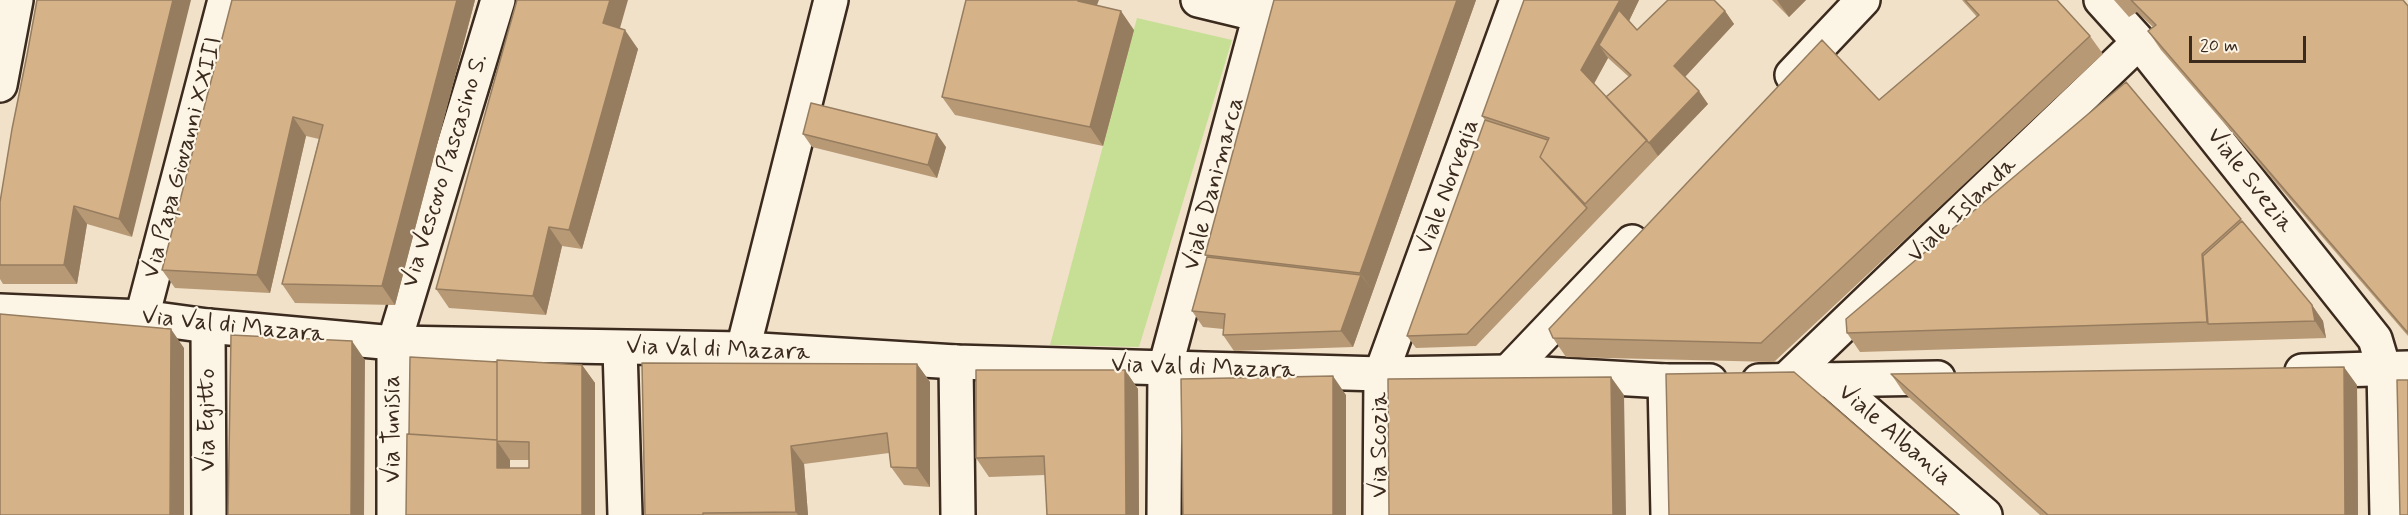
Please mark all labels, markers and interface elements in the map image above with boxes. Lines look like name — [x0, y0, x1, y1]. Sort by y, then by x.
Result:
scale bar — [2192, 24, 2309, 62]
street label: Via Papa Giovanni XXIII — [138, 34, 230, 282]
text: 20 m — [2200, 34, 2238, 58]
street label: Via Vescovo Pascasino S. — [397, 51, 495, 291]
street label: Viale Danimarca — [1178, 94, 1252, 274]
street label: Viale Norvegia — [1411, 115, 1487, 259]
street label: Viale Svezia — [2199, 123, 2299, 239]
street label: Viale Islanda — [1902, 152, 2024, 270]
street label: Via Val di Mazara — [140, 303, 326, 351]
street label: Via Val di Mazara — [625, 333, 811, 369]
street label: Via Val di Mazara — [1110, 351, 1296, 387]
street label: Via Egitto — [195, 368, 223, 472]
street label: Via Tunisia — [380, 375, 408, 483]
street label: Viale Albania — [1831, 379, 1957, 493]
street label: Via Scozia — [1367, 392, 1395, 498]

